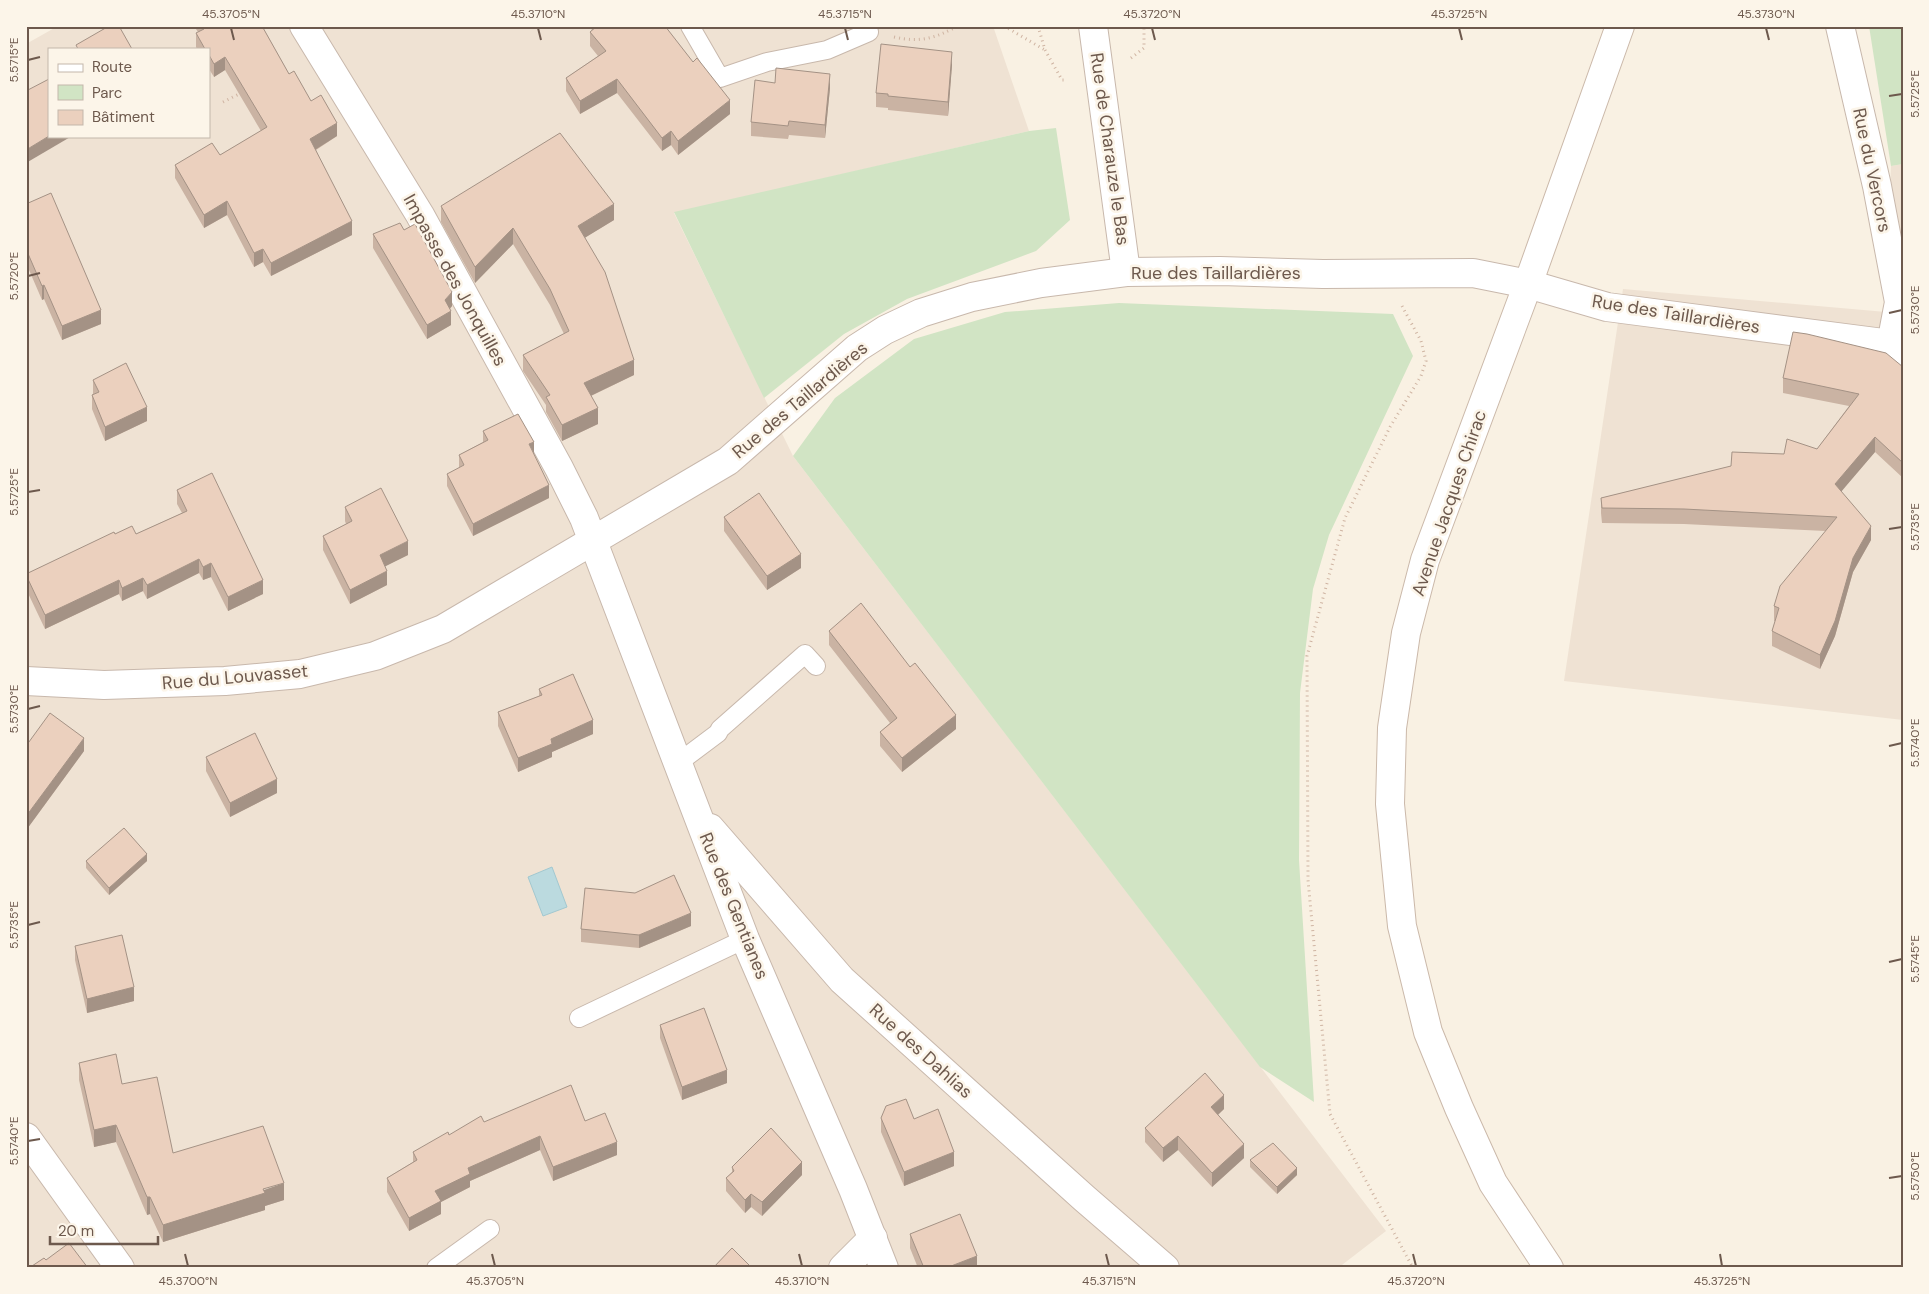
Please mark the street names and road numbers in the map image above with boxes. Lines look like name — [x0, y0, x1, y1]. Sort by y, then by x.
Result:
street label: Rue de Charauze le Bas — [1085, 51, 1135, 247]
street label: Rue du Vercors — [1847, 106, 1897, 234]
street label: Impasse des Jonquilles — [398, 190, 512, 370]
street label: Rue des Taillardières — [1131, 261, 1301, 285]
street label: Rue des Taillardières — [1590, 289, 1762, 339]
street label: Rue des Taillardières — [727, 336, 873, 464]
street label: Avenue Jacques Chirac — [1406, 407, 1492, 599]
street label: Rue du Louvasset — [161, 659, 309, 695]
street label: Rue des Gentianes — [694, 829, 774, 983]
street label: Rue des Dahlias — [864, 998, 978, 1104]

